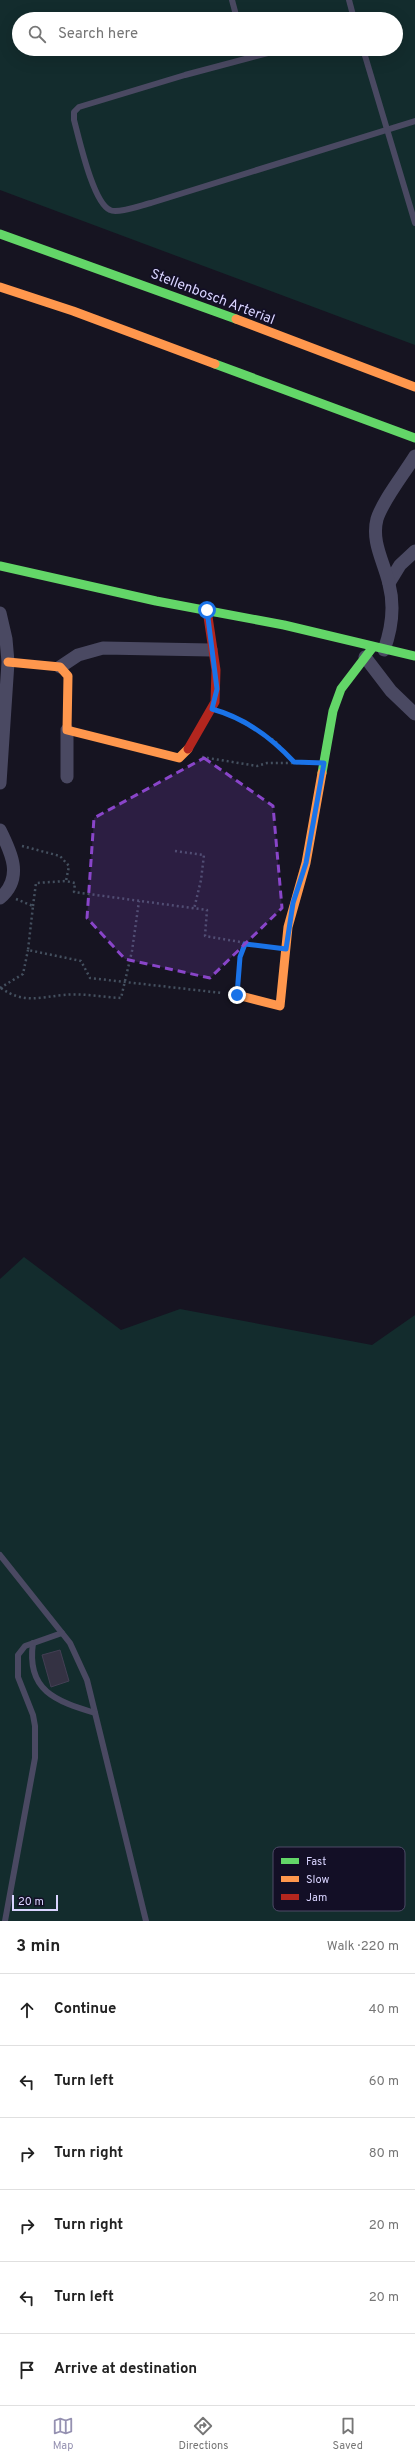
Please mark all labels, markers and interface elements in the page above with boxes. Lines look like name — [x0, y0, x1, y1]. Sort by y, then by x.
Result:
search box — [12, 12, 403, 56]
icon: search — [26, 23, 48, 45]
text: Search here — [58, 25, 138, 44]
street label: Stellenbosch Arterial — [148, 266, 277, 329]
route start — [198, 601, 216, 619]
route end — [228, 986, 246, 1004]
legend — [273, 1847, 405, 1911]
text: Fast — [306, 1855, 326, 1869]
text: Slow — [306, 1873, 329, 1887]
text: Jam — [306, 1891, 327, 1905]
scale bar — [12, 1893, 58, 1912]
text: 20 m — [18, 1895, 44, 1909]
text: 3 min — [16, 1936, 60, 1958]
text: Walk · 220 m — [327, 1939, 399, 1955]
icon: ahead — [16, 1999, 38, 2021]
text: Continue — [54, 2000, 116, 2019]
text: 40 m — [369, 2002, 399, 2018]
icon: left — [16, 2071, 38, 2093]
text: Turn left — [54, 2072, 114, 2091]
text: 60 m — [369, 2074, 399, 2090]
icon: right — [16, 2143, 38, 2165]
text: Turn right — [54, 2144, 123, 2163]
text: 80 m — [369, 2146, 399, 2162]
icon: right — [16, 2215, 38, 2237]
text: Turn right — [54, 2216, 123, 2235]
text: 20 m — [369, 2218, 399, 2234]
icon: left — [16, 2287, 38, 2309]
text: Turn left — [54, 2288, 114, 2307]
text: 20 m — [369, 2290, 399, 2306]
icon: arrive — [16, 2359, 38, 2381]
text: Arrive at destination — [54, 2360, 197, 2379]
tab: Map — [52, 2415, 74, 2453]
tab: Directions — [178, 2415, 228, 2453]
tab: Saved — [333, 2415, 363, 2453]

